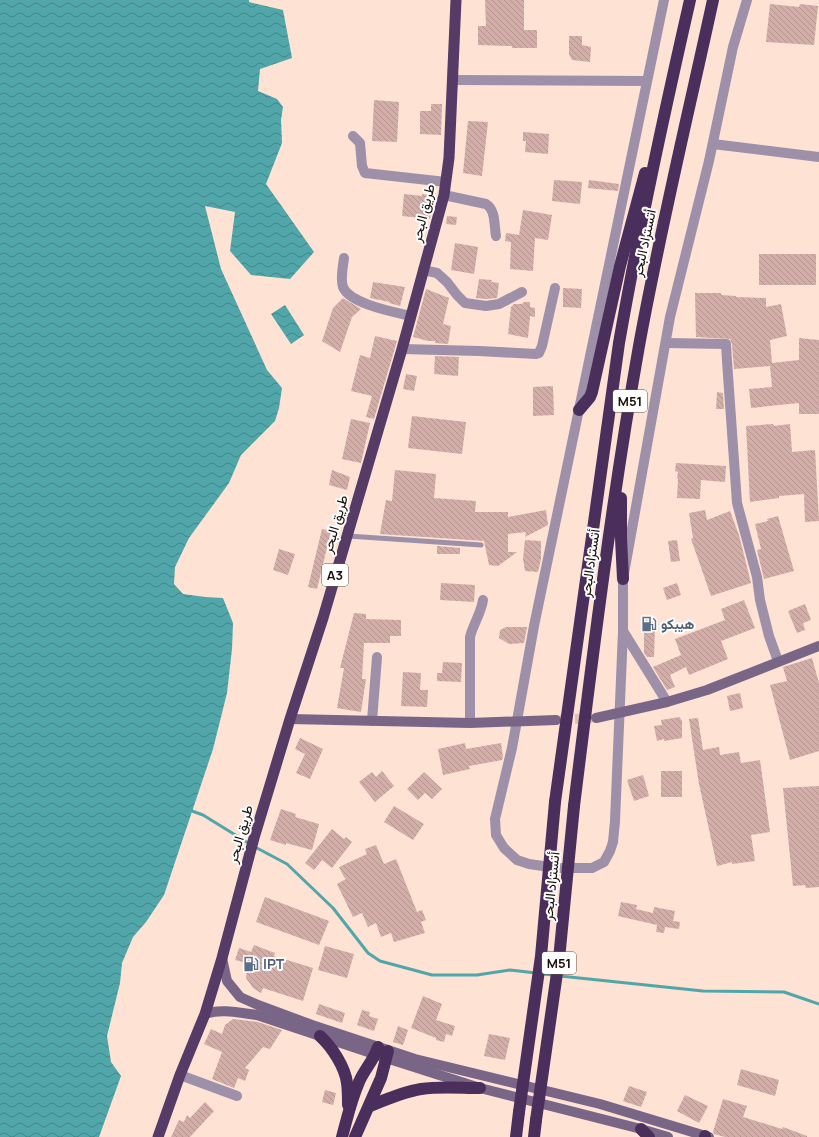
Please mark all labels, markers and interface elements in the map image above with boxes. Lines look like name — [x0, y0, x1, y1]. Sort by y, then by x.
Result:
street label: طريق البحر — [406, 182, 439, 245]
street label: أتستراد البحر — [627, 207, 660, 279]
road number: M51 — [613, 390, 647, 412]
street label: طريق البحر — [317, 493, 352, 556]
street label: أتستراد البحر — [575, 528, 604, 599]
road number: A3 — [322, 564, 348, 586]
place label: هيبكو — [661, 614, 694, 633]
fuel station icon: هيبكو — [640, 615, 658, 633]
street label: طريق البحر — [222, 803, 257, 866]
street label: أتستراد البحر — [537, 851, 564, 922]
road number: M51 — [542, 952, 576, 974]
place label: IPT — [263, 954, 285, 973]
fuel station icon: IPT — [242, 955, 260, 973]

